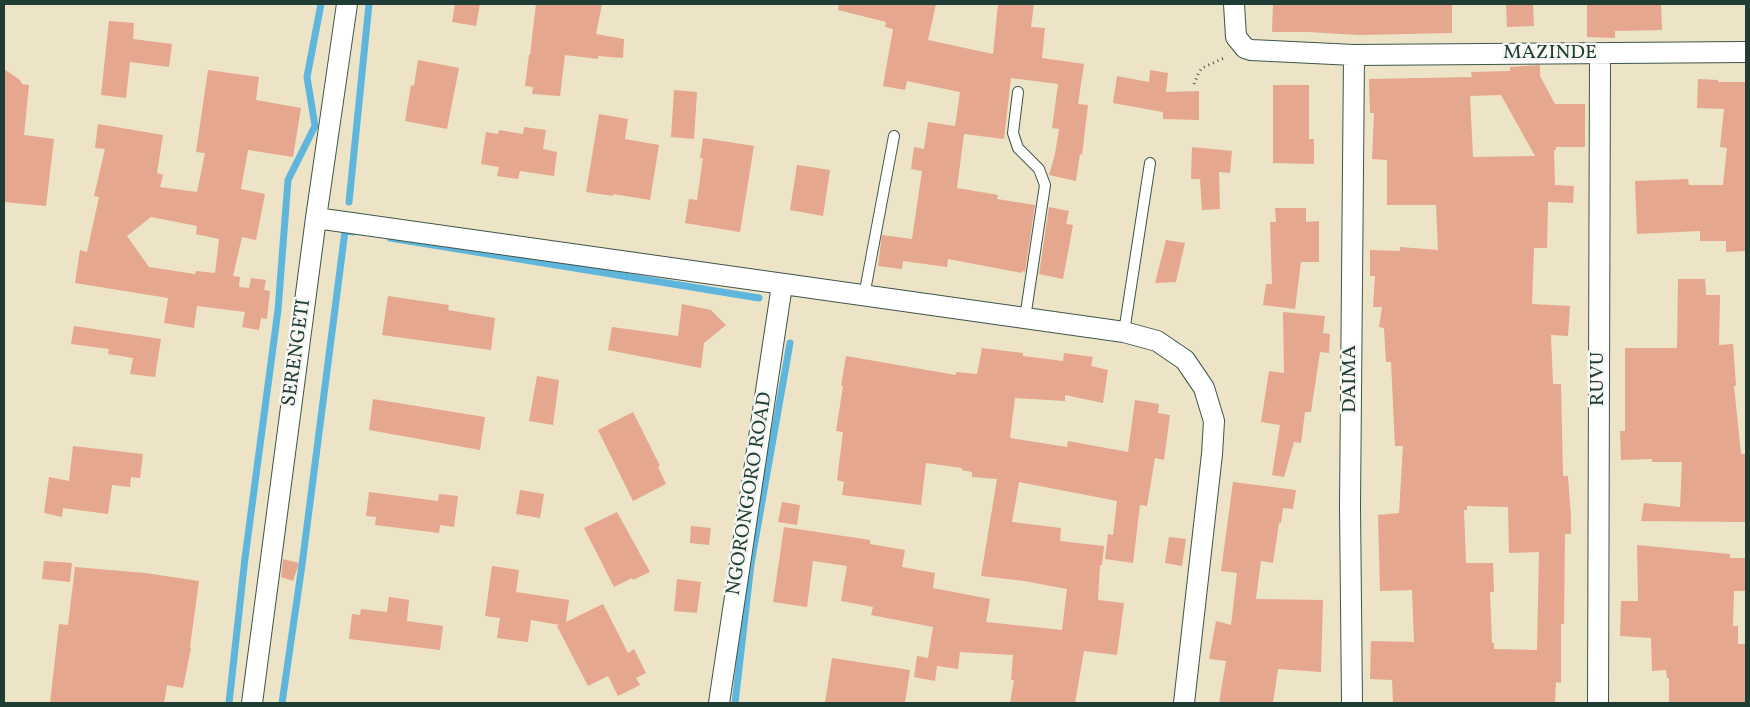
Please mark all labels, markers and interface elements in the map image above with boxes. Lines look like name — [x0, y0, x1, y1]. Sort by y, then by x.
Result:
street label: MAZINDE — [1503, 42, 1597, 66]
street label: SERENGETI — [279, 298, 317, 408]
street label: DAIMA — [1339, 345, 1363, 413]
street label: RUVU — [1587, 352, 1611, 406]
street label: NGORONGORO ROAD — [723, 391, 779, 597]

